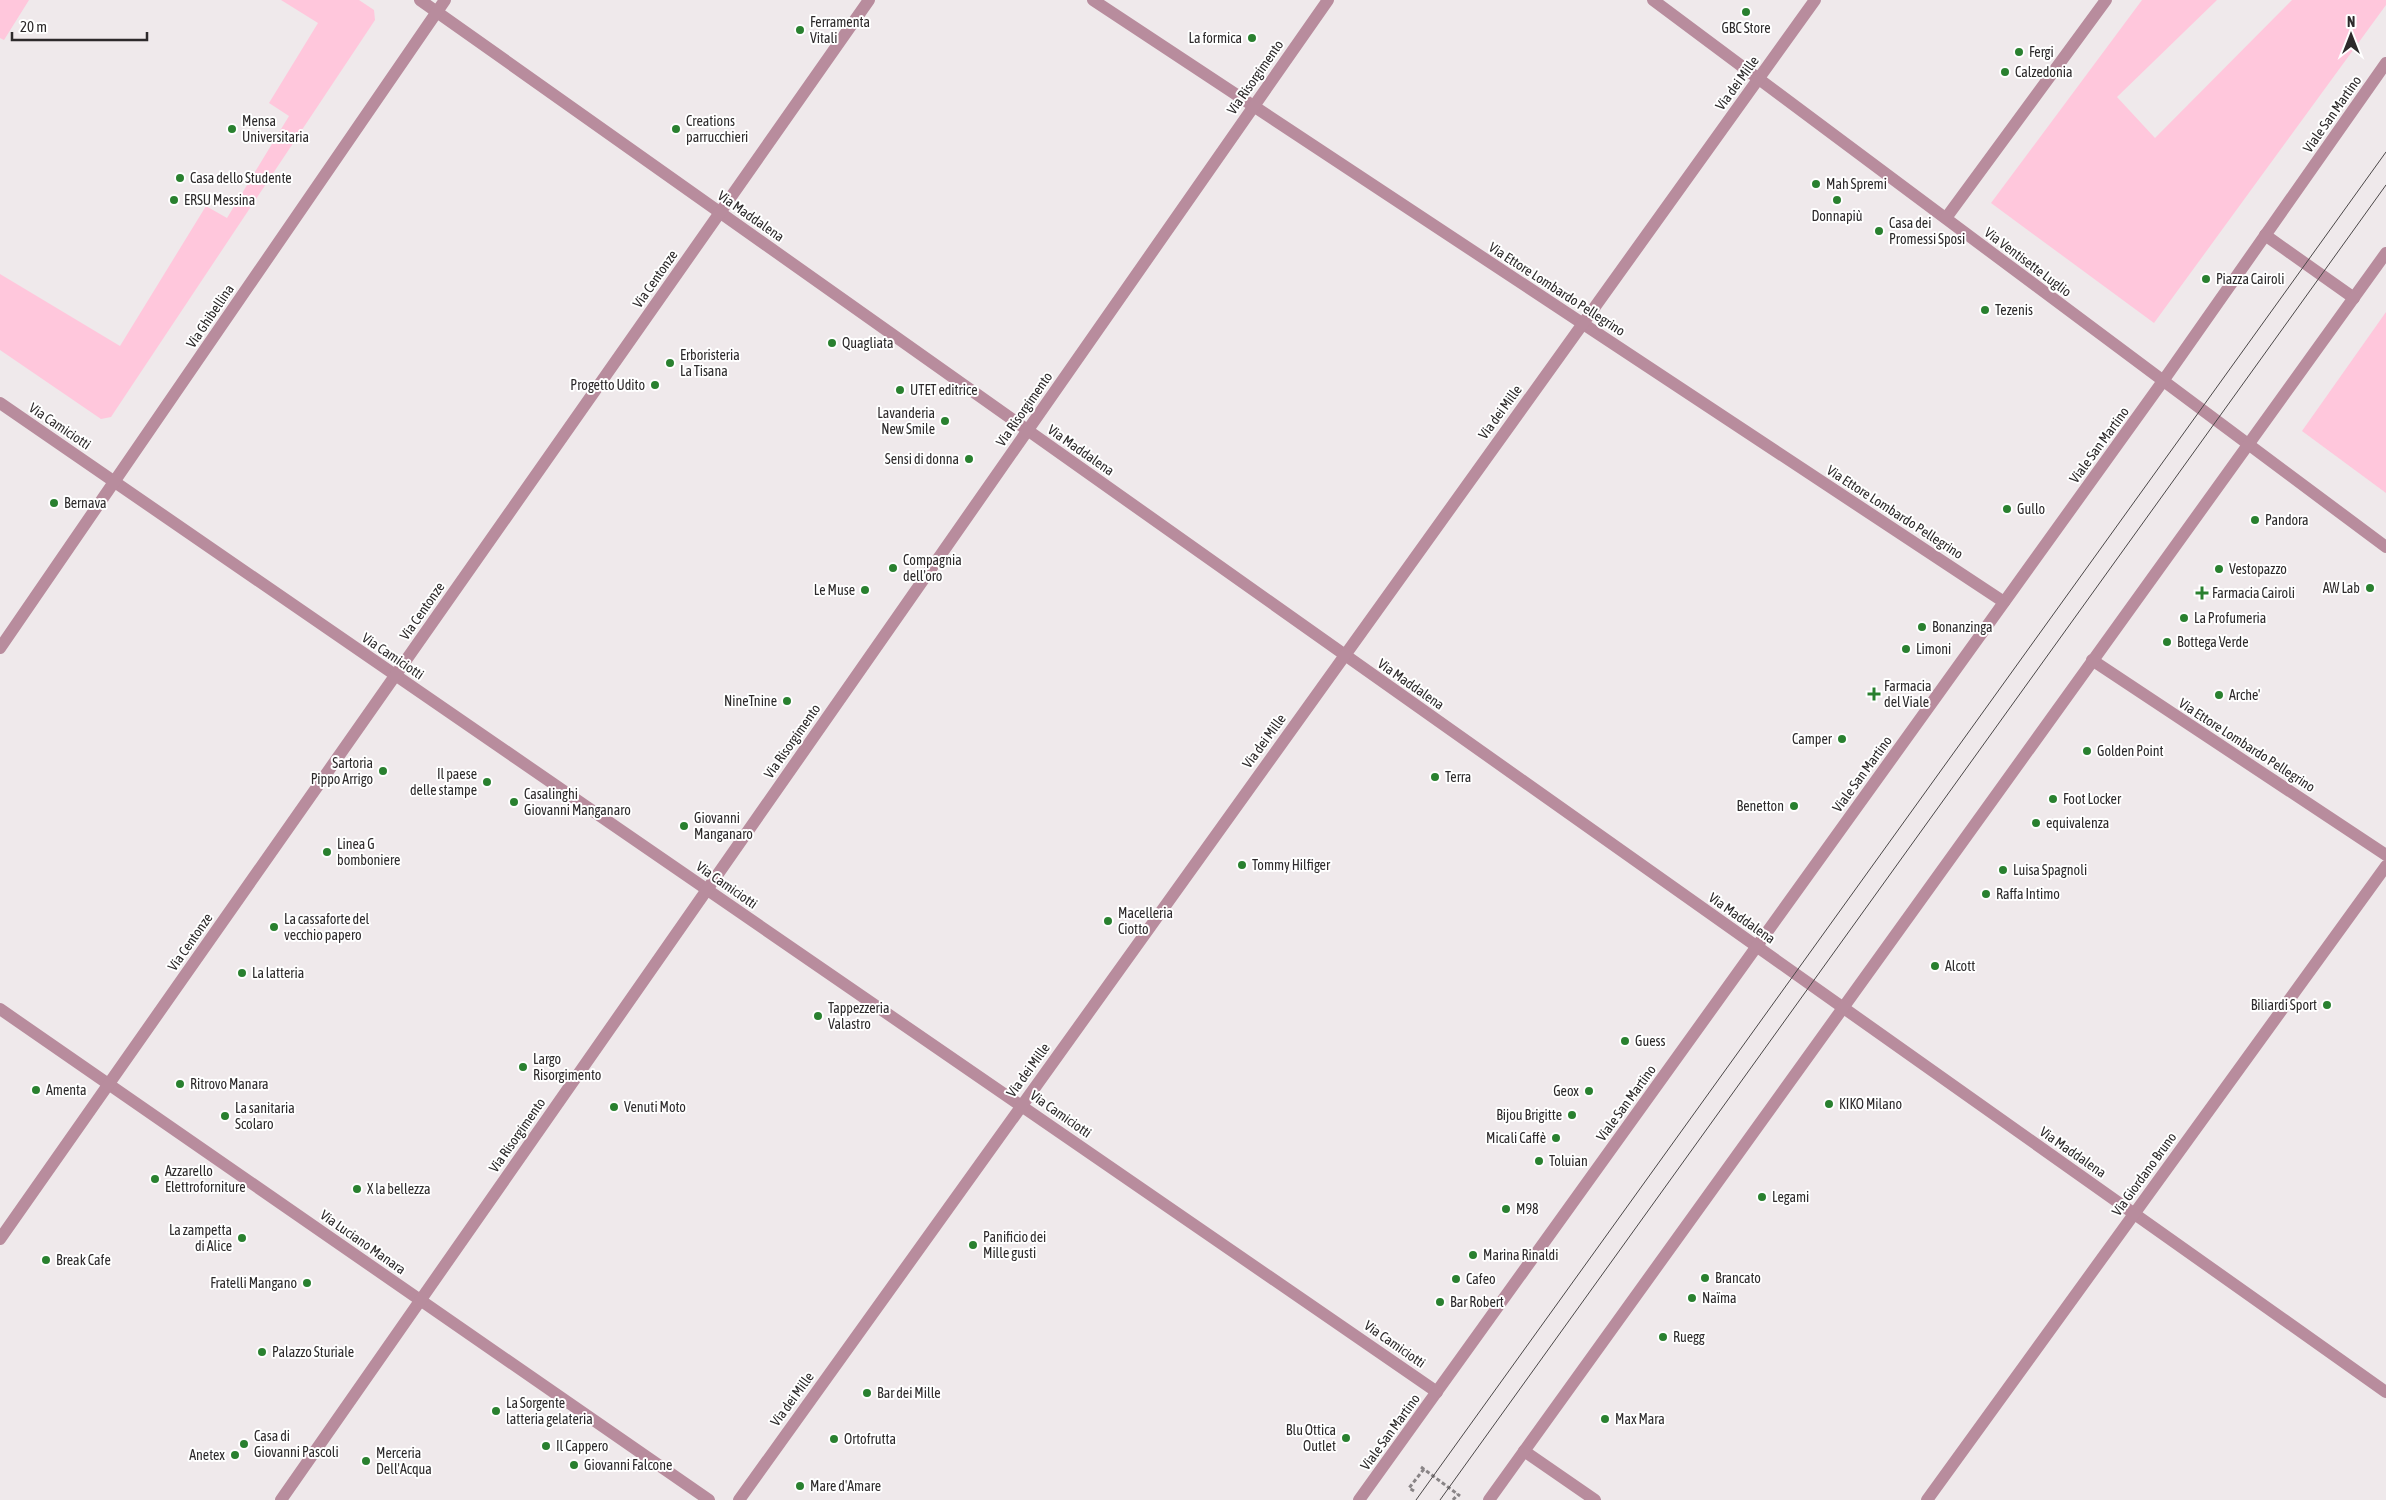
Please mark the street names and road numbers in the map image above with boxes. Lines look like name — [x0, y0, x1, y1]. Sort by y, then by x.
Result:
street label: Via Risorgimento — [1224, 37, 1286, 117]
street label: Via dei Mille — [1712, 53, 1762, 113]
street label: Viale San Martino — [2300, 73, 2364, 155]
street label: Via Maddalena — [715, 187, 787, 245]
street label: Via Ventisette Luglio — [1981, 224, 2075, 300]
street label: Via Ettore Lombardo Pellegrino — [1486, 239, 1628, 339]
street label: Via Centonze — [629, 247, 681, 311]
street label: Via Ghibellina — [183, 281, 237, 351]
street label: Via Risorgimento — [993, 369, 1055, 449]
street label: Via dei Mille — [1475, 382, 1525, 442]
street label: Via Camiciotti — [26, 400, 94, 452]
street label: Viale San Martino — [2066, 404, 2132, 486]
street label: Via Maddalena — [1045, 421, 1117, 479]
street label: Via Ettore Lombardo Pellegrino — [1824, 462, 1966, 562]
street label: Via Centonze — [396, 579, 448, 643]
street label: Via Camiciotti — [359, 630, 427, 682]
street label: Via Maddalena — [1375, 655, 1447, 713]
street label: Via Ettore Lombardo Pellegrino — [2176, 695, 2318, 795]
street label: Via Risorgimento — [761, 701, 823, 781]
street label: Via dei Mille — [1239, 711, 1289, 771]
street label: Viale San Martino — [1829, 733, 1895, 815]
street label: Via Camiciotti — [693, 858, 761, 912]
street label: Via Maddalena — [1706, 889, 1778, 947]
street label: Via Centonze — [164, 910, 216, 974]
street label: Via dei Mille — [1003, 1040, 1053, 1100]
street label: Viale San Martino — [1593, 1062, 1659, 1144]
street label: Via Camiciotti — [1027, 1087, 1095, 1141]
street label: Via Risorgimento — [486, 1095, 548, 1175]
street label: Via Maddalena — [2037, 1123, 2109, 1181]
street label: Via Giordano Bruno — [2108, 1129, 2180, 1219]
street label: Via Luciano Manara — [317, 1207, 409, 1277]
street label: Via Camiciotti — [1361, 1317, 1429, 1371]
street label: Via dei Mille — [767, 1369, 817, 1429]
street label: Viale San Martino — [1357, 1391, 1423, 1473]

